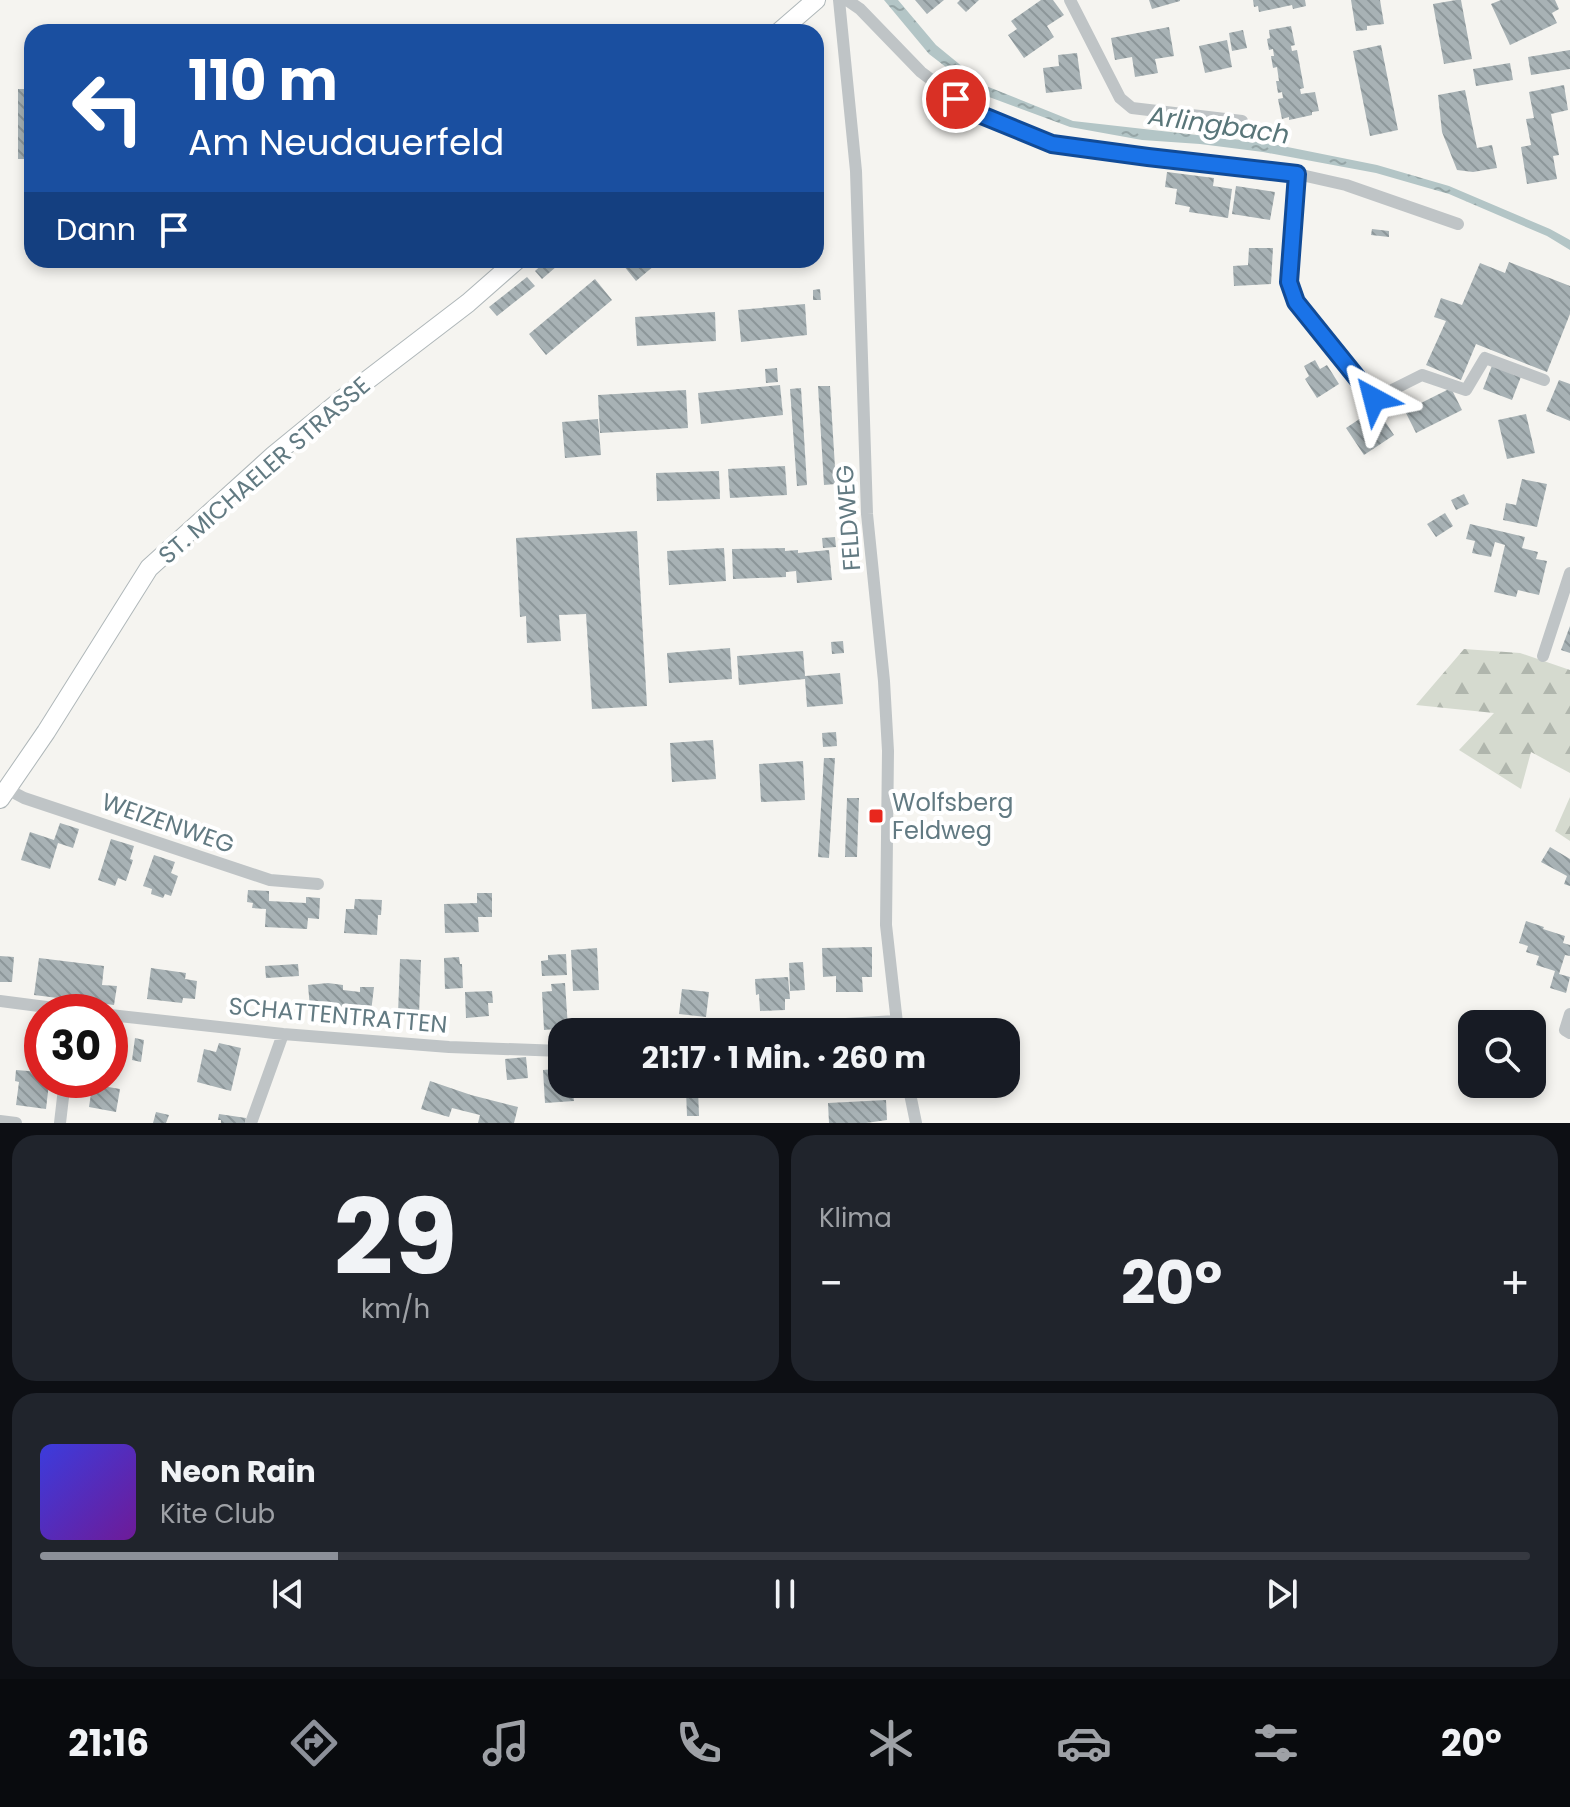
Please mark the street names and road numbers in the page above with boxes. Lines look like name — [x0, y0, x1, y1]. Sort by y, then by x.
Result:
street label: ST. MICHAELER STRASSE — [151, 369, 377, 571]
street label: FELDWEG — [828, 464, 868, 572]
street label: WEIZENWEG — [97, 785, 239, 861]
street label: SCHATTENTRATTEN — [227, 989, 449, 1041]

